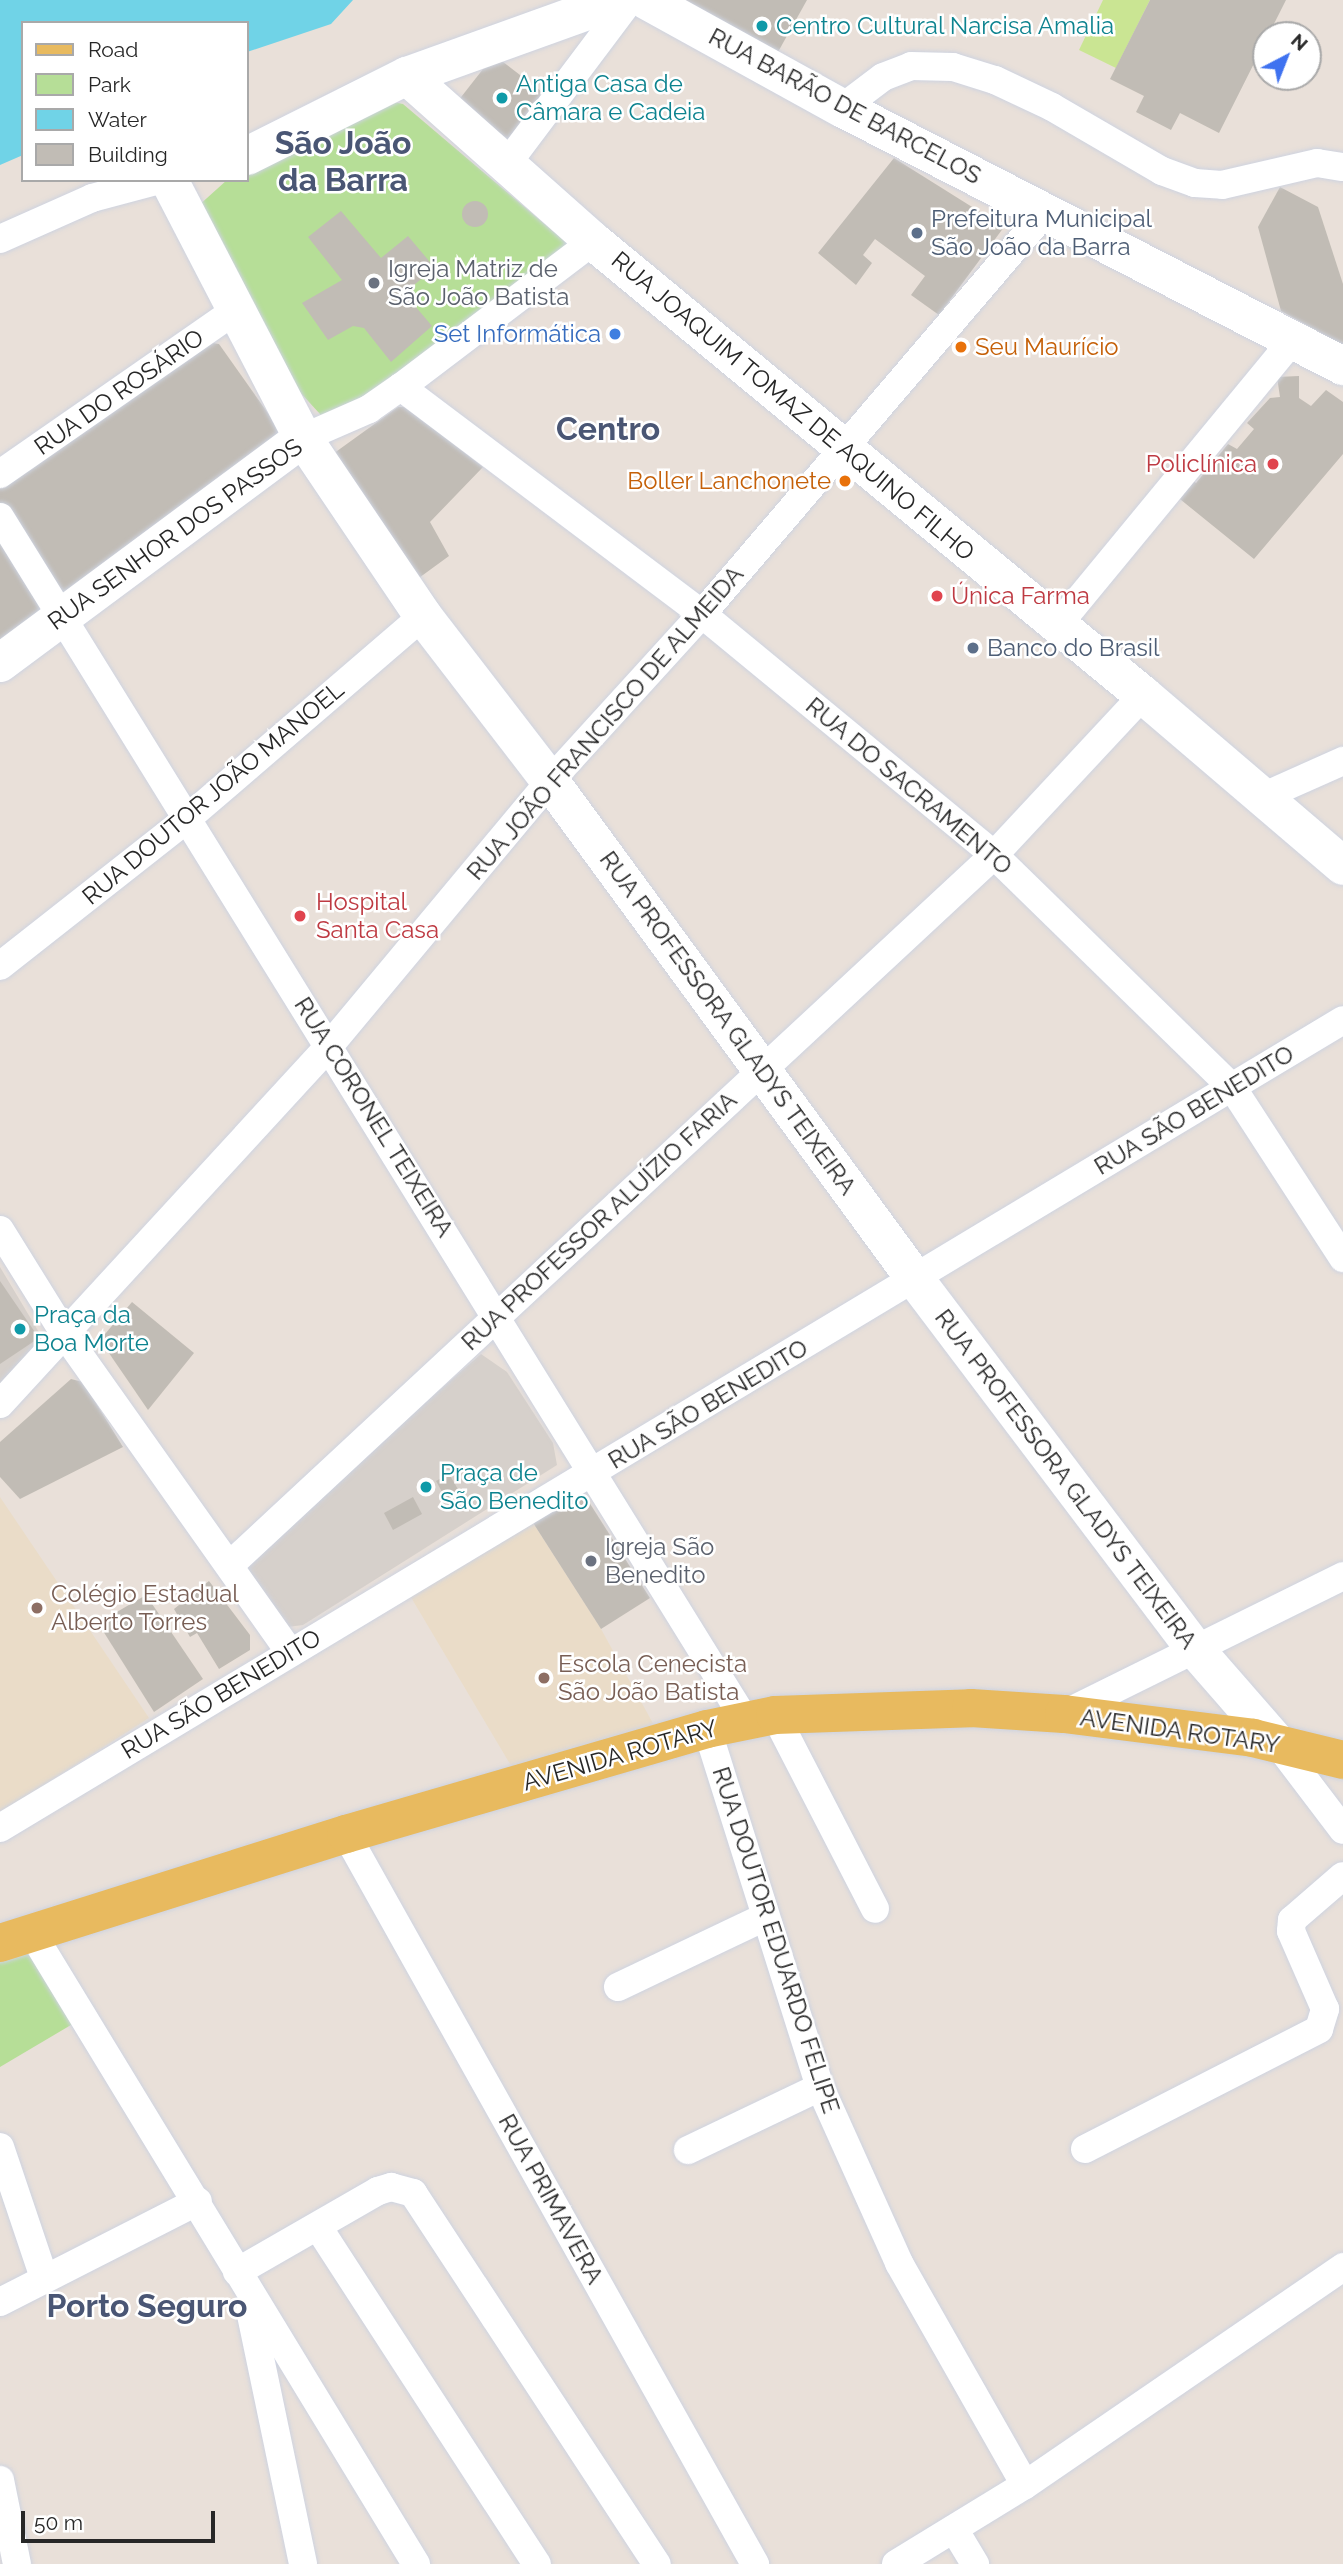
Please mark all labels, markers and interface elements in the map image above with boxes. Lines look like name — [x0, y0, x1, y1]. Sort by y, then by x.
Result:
place label: Centro Cultural Narcisa Amalia — [776, 12, 1115, 40]
marker: Centro Cultural Narcisa Amalia — [754, 18, 770, 34]
legend — [21, 21, 248, 182]
north arrow — [1252, 21, 1322, 91]
street label: RUA BARÃO DE BARCELOS — [704, 22, 986, 190]
text: N — [1287, 29, 1312, 55]
text: Road — [88, 37, 138, 62]
place label: Antiga Casa de Câmara e Cadeia — [516, 70, 705, 126]
text: Park — [88, 72, 131, 97]
marker: Antiga Casa de Câmara e Cadeia — [494, 90, 510, 106]
text: Water — [88, 107, 147, 132]
district label: São João da Barra — [274, 125, 412, 200]
text: Building — [88, 142, 168, 167]
place label: Prefeitura Municipal São João da Barra — [931, 205, 1152, 261]
marker: Prefeitura Municipal São João da Barra — [909, 225, 925, 241]
street label: RUA JOAQUIM TOMAZ DE AQUINO FILHO — [605, 245, 981, 567]
place label: Igreja Matriz de São João Batista — [388, 255, 570, 311]
marker: Igreja Matriz de São João Batista — [366, 275, 382, 291]
place label: Set Informática — [434, 320, 601, 348]
street label: RUA DO ROSÁRIO — [29, 323, 209, 461]
marker: Set Informática — [607, 326, 623, 342]
place label: Seu Maurício — [975, 333, 1119, 361]
marker: Seu Maurício — [953, 339, 969, 355]
district label: Centro — [556, 410, 660, 448]
street label: RUA SENHOR DOS PASSOS — [42, 432, 308, 636]
place label: Policlínica — [1146, 450, 1257, 478]
marker: Policlínica — [1263, 454, 1283, 474]
place label: Boller Lanchonete — [627, 467, 831, 495]
marker: Boller Lanchonete — [837, 473, 853, 489]
street label: RUA JOÃO FRANCISCO DE ALMEIDA — [460, 559, 750, 887]
place label: Única Farma — [951, 582, 1090, 610]
marker: Única Farma — [929, 588, 945, 604]
place label: Banco do Brasil — [987, 634, 1160, 662]
marker: Banco do Brasil — [965, 640, 981, 656]
street label: RUA DOUTOR JOÃO MANOEL — [76, 675, 350, 911]
street label: RUA DO SACRAMENTO — [800, 691, 1018, 881]
street label: RUA PROFESSORA GLADYS TEIXEIRA — [593, 845, 863, 1201]
place label: Hospital Santa Casa — [316, 888, 439, 944]
marker: Hospital Santa Casa — [290, 906, 310, 926]
street label: RUA CORONEL TEIXEIRA — [288, 991, 460, 1243]
street label: RUA SÃO BENEDITO — [1089, 1039, 1299, 1181]
street label: RUA PROFESSOR ALUÍZIO FARIA — [455, 1085, 743, 1357]
place label: Praça da Boa Morte — [34, 1301, 149, 1357]
street label: RUA PROFESSORA GLADYS TEIXEIRA — [928, 1303, 1204, 1655]
marker: Praça da Boa Morte — [12, 1321, 28, 1337]
street label: RUA SÃO BENEDITO — [603, 1333, 813, 1475]
place label: Praça de São Benedito — [440, 1459, 588, 1515]
marker: Praça de São Benedito — [418, 1479, 434, 1495]
place label: Igreja São Benedito — [605, 1533, 714, 1589]
marker: Igreja São Benedito — [583, 1553, 599, 1569]
place label: Colégio Estadual Alberto Torres — [51, 1580, 239, 1636]
marker: Colégio Estadual Alberto Torres — [29, 1600, 45, 1616]
street label: RUA SÃO BENEDITO — [116, 1623, 326, 1765]
place label: Escola Cenecista São João Batista — [558, 1650, 747, 1706]
marker: Escola Cenecista São João Batista — [536, 1670, 552, 1686]
street label: AVENIDA ROTARY — [1078, 1703, 1282, 1759]
street label: AVENIDA ROTARY — [519, 1713, 721, 1797]
street label: RUA DOUTOR EDUARDO FELIPE — [706, 1763, 846, 2117]
street label: RUA PRIMAVERA — [492, 2109, 610, 2289]
district label: Porto Seguro — [47, 2287, 247, 2325]
scale bar — [24, 2498, 219, 2542]
text: 50 m — [34, 2510, 83, 2535]

